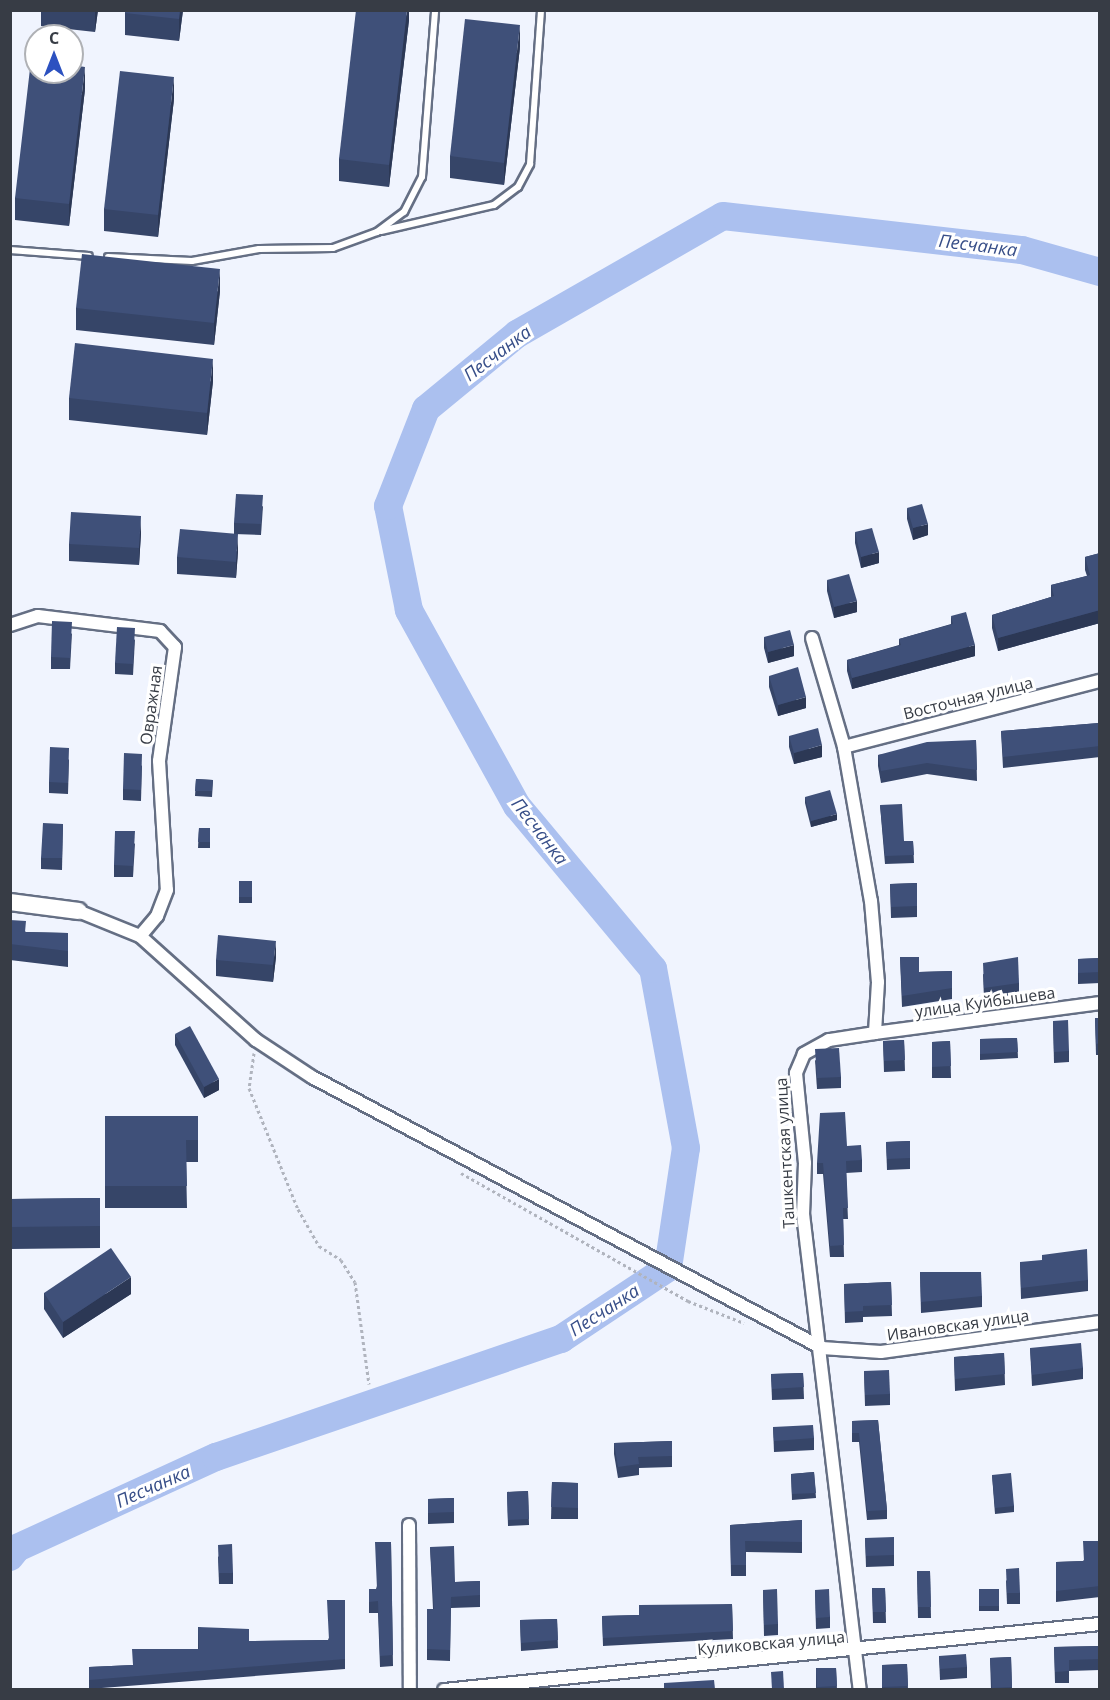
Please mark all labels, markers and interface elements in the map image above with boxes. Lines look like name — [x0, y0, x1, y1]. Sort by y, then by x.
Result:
north arrow — [24, 24, 84, 84]
text: С — [49, 27, 59, 49]
water label: Песчанка — [937, 229, 1019, 261]
water label: Песчанка — [459, 321, 535, 385]
street label: Овражная — [136, 664, 166, 746]
street label: Восточная улица — [901, 673, 1035, 723]
water label: Песчанка — [507, 793, 573, 869]
street label: улица Куйбышева — [914, 983, 1056, 1021]
street label: Ташкентская улица — [771, 1077, 799, 1229]
water label: Песчанка — [565, 1279, 643, 1341]
street label: Ивановская улица — [886, 1306, 1030, 1344]
water label: Песчанка — [112, 1460, 194, 1512]
street label: Куликовская улица — [696, 1627, 846, 1659]

